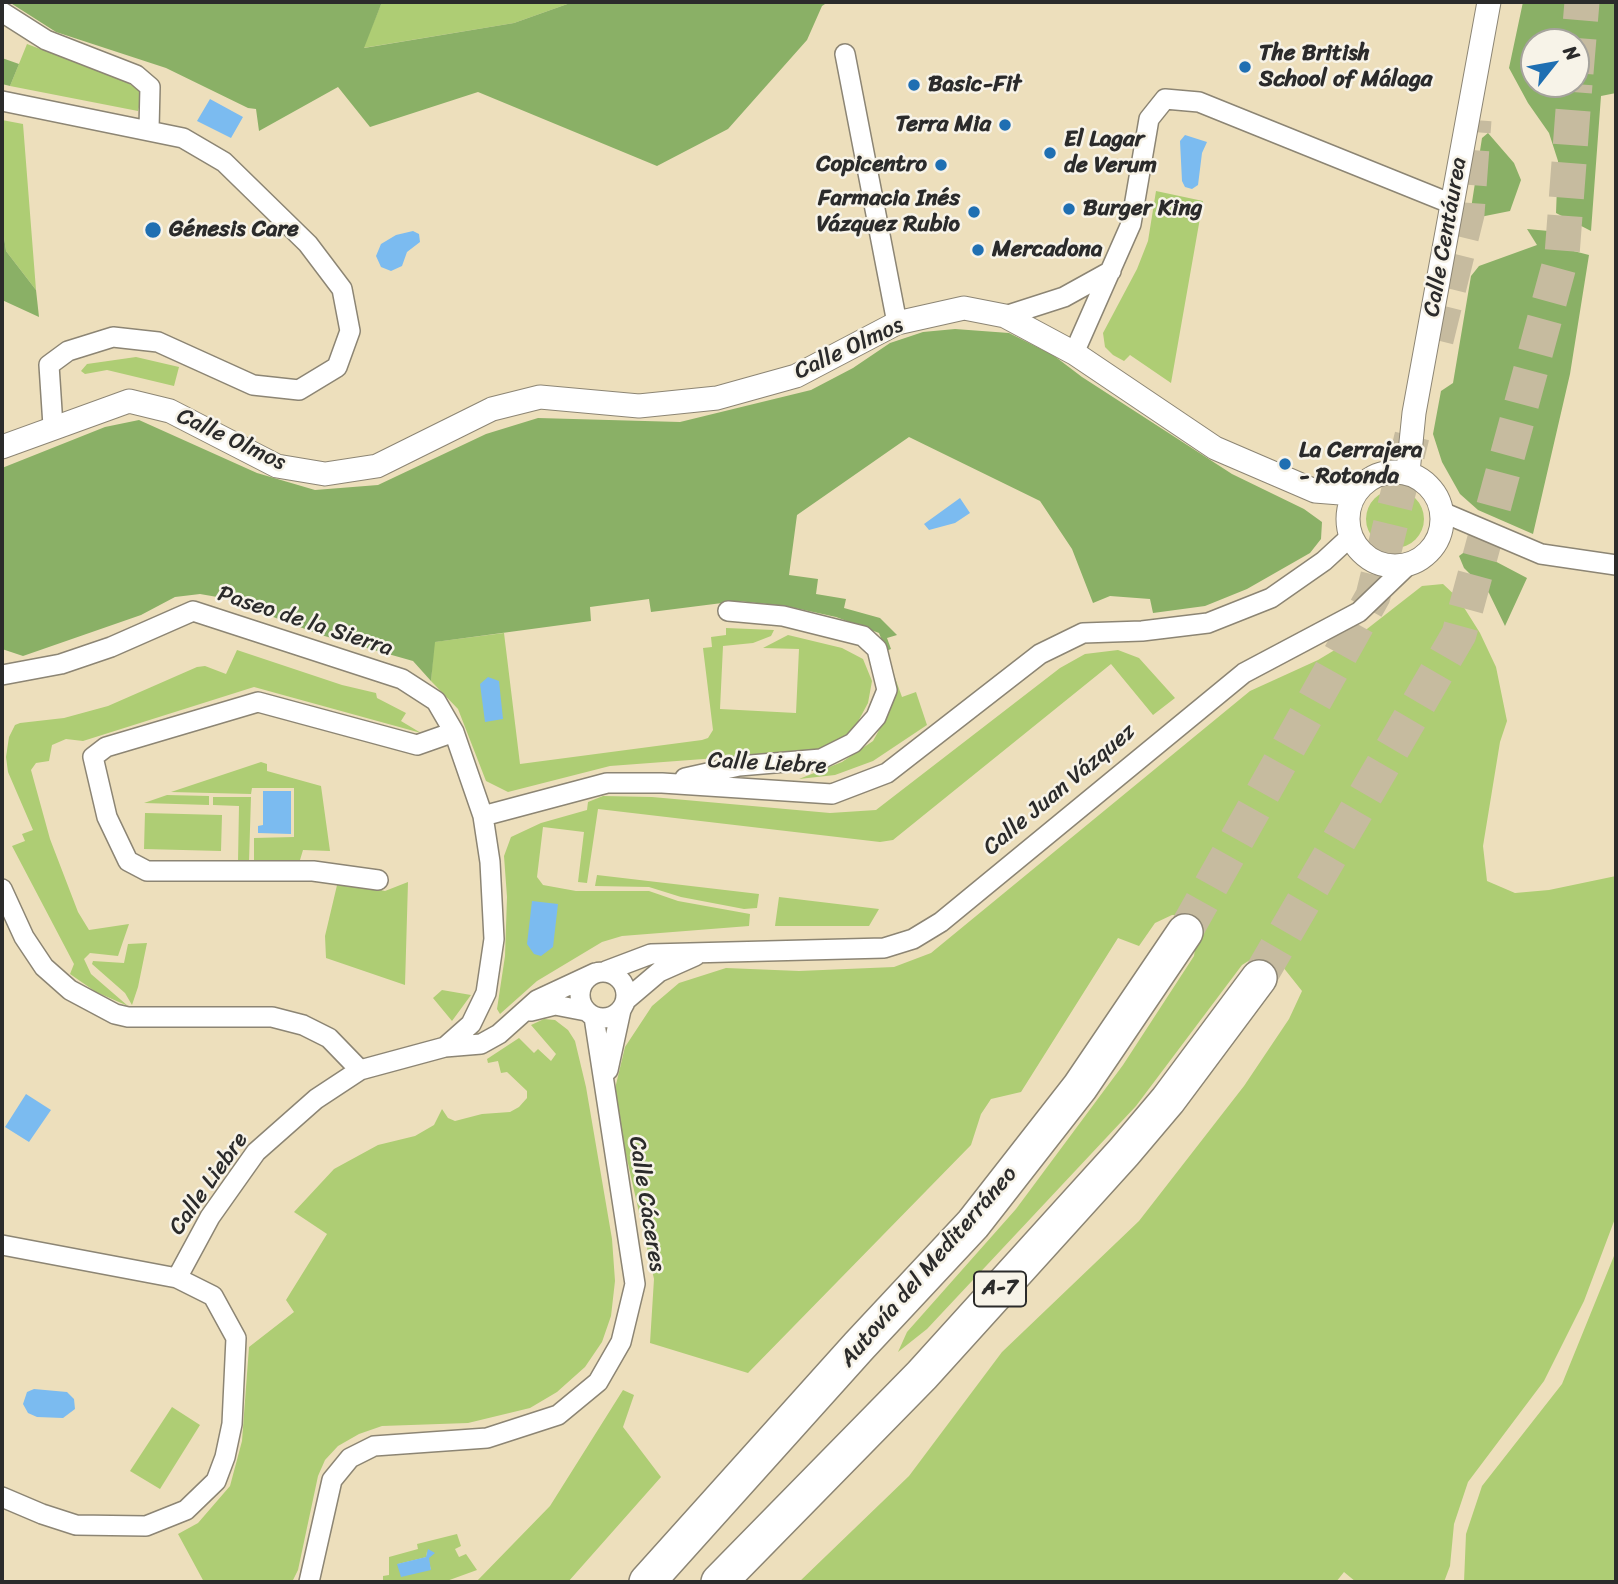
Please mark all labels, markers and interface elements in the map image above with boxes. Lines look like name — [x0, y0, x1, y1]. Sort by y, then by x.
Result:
north arrow — [1520, 28, 1590, 98]
text: N — [1554, 39, 1589, 67]
place label: The British School of Málaga — [1259, 40, 1432, 94]
marker: The British School of Málaga — [1237, 59, 1253, 75]
place label: Basic-Fit — [928, 71, 1021, 99]
marker: Basic-Fit — [906, 77, 922, 93]
place label: Terra Mia — [895, 111, 991, 139]
marker: Terra Mia — [997, 117, 1013, 133]
place label: El Lagar de Verum — [1064, 126, 1157, 180]
marker: El Lagar de Verum — [1042, 145, 1058, 161]
place label: Copicentro — [816, 151, 927, 179]
street label: Calle Centáurea — [1418, 155, 1474, 319]
marker: Copicentro — [933, 157, 949, 173]
place label: Farmacia Inés Vázquez Rubio — [817, 185, 960, 239]
place label: Burger King — [1083, 195, 1202, 223]
marker: Burger King — [1061, 201, 1077, 217]
marker: Farmacia Inés Vázquez Rubio — [966, 204, 982, 220]
place label: Génesis Care — [169, 216, 299, 244]
marker: Génesis Care — [143, 220, 163, 240]
place label: Mercadona — [992, 236, 1102, 264]
marker: Mercadona — [970, 242, 986, 258]
street label: Calle Olmos — [790, 312, 908, 386]
street label: Calle Olmos — [172, 403, 290, 477]
place label: La Cerrajera - Rotonda — [1299, 437, 1423, 491]
marker: La Cerrajera - Rotonda — [1277, 456, 1293, 472]
street label: Paseo de la Sierra — [214, 581, 396, 663]
street label: Calle Juan Vázquez — [978, 718, 1142, 862]
street label: Calle Liebre — [707, 747, 827, 781]
street label: Calle Liebre — [164, 1127, 254, 1241]
street label: Calle Cáceres — [622, 1134, 670, 1274]
street label: Autovía del Mediterráneo — [834, 1161, 1024, 1373]
road number: A-7 — [974, 1272, 1026, 1306]

